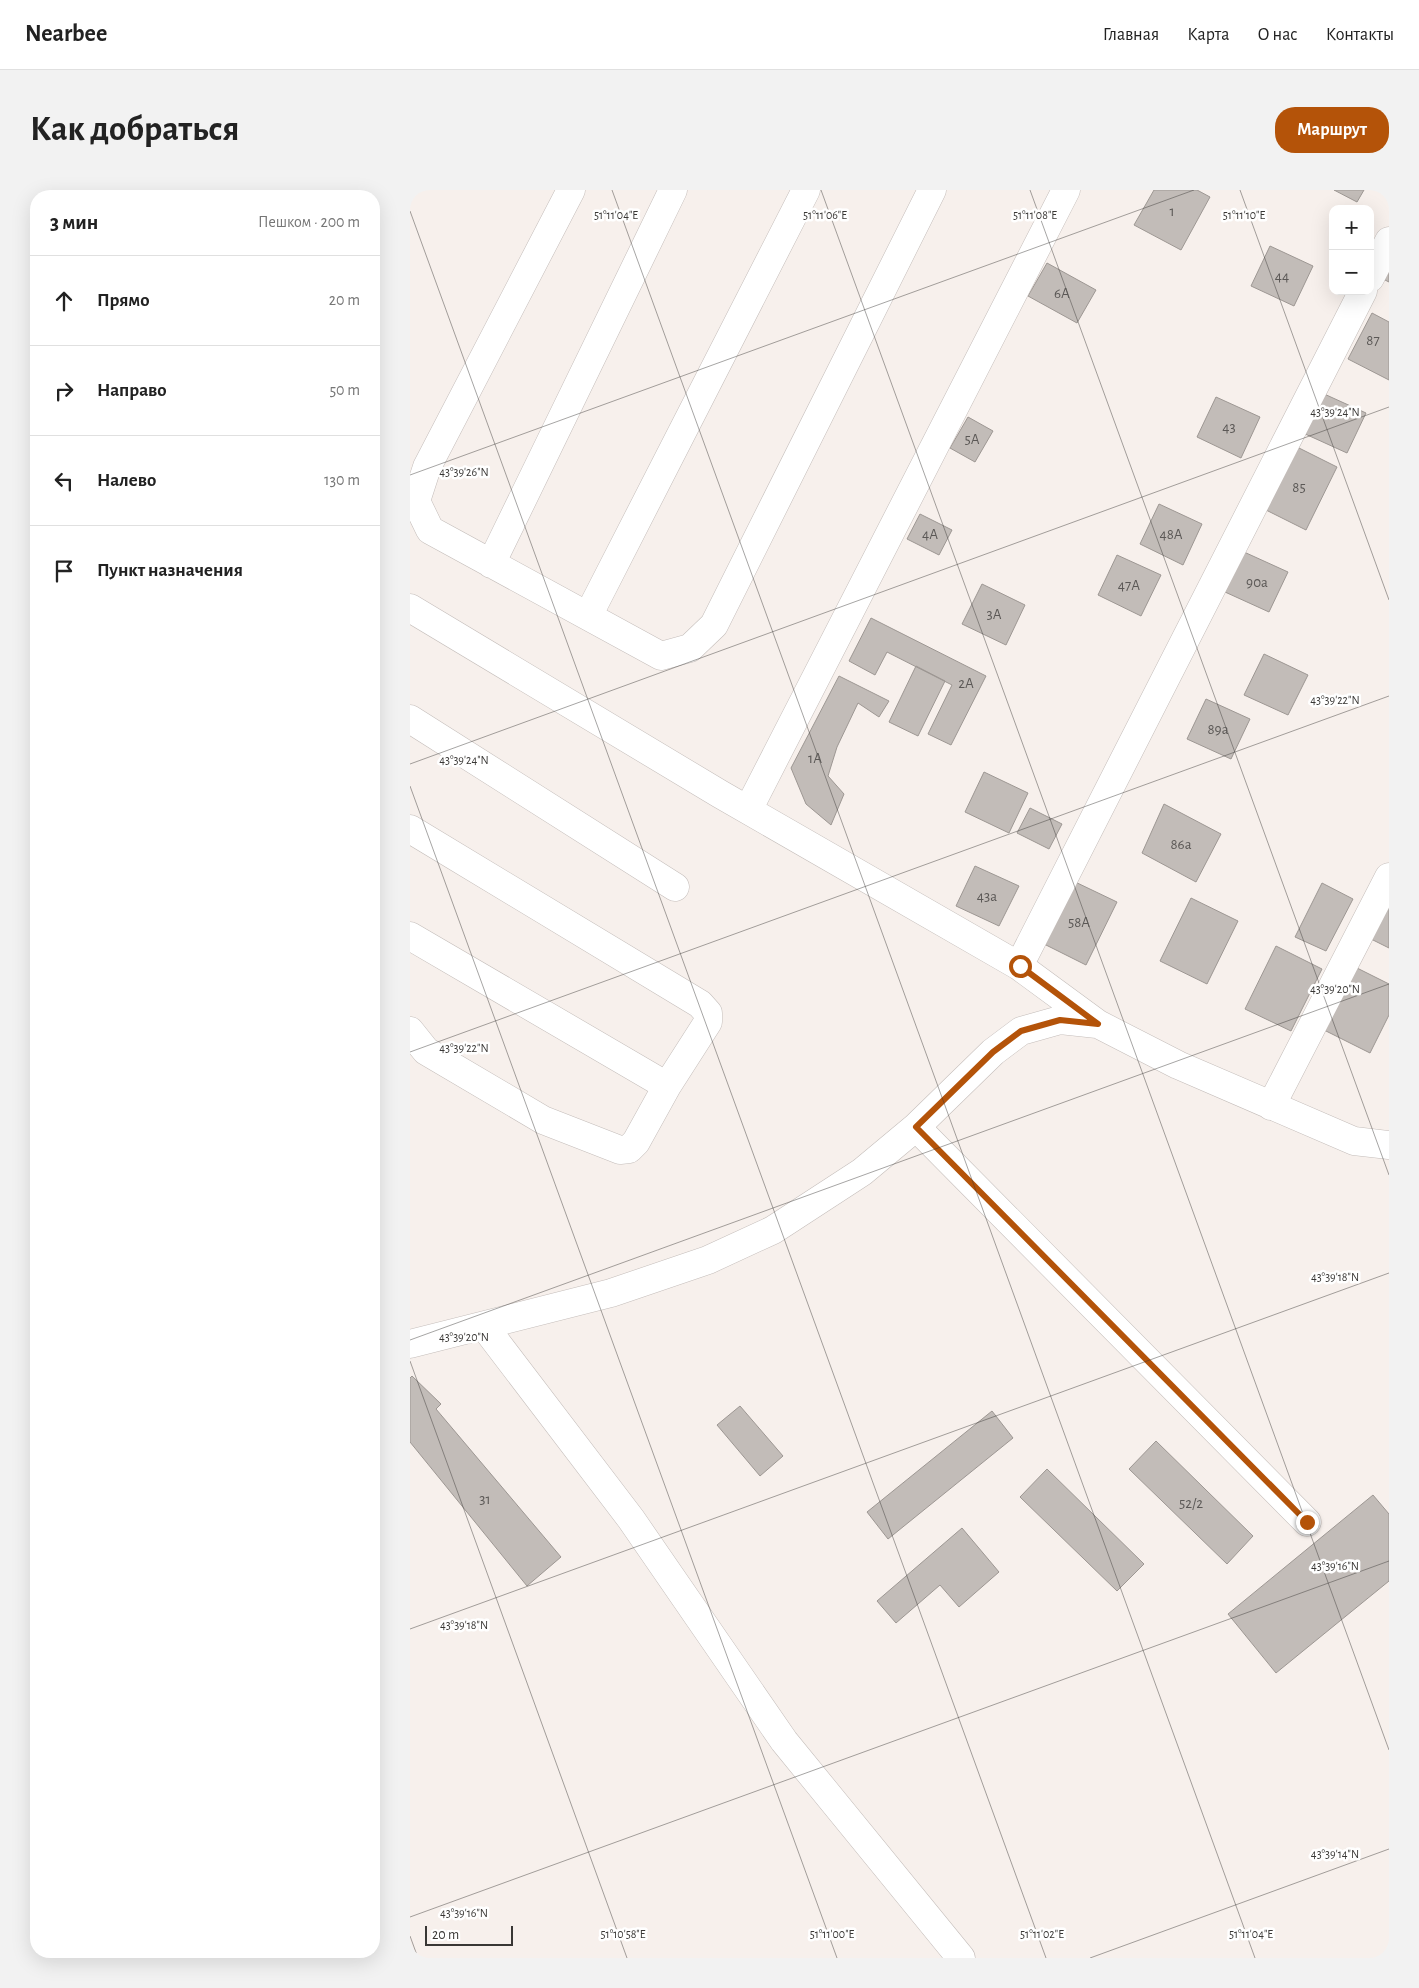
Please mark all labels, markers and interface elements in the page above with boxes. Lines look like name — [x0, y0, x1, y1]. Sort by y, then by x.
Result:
text: Nearbee — [25, 22, 107, 46]
text: Главная — [1103, 26, 1159, 44]
text: Карта — [1187, 26, 1229, 44]
text: О нас — [1257, 26, 1298, 44]
text: Контакты — [1326, 26, 1394, 44]
button: Маршрут — [1275, 107, 1389, 153]
text: Как добраться — [30, 112, 239, 147]
house number: 1 — [1169, 204, 1175, 219]
map controls — [1329, 205, 1374, 295]
button: + — [1329, 205, 1374, 250]
text: 51°11'04"E — [594, 209, 638, 221]
text: 51°11'06"E — [803, 209, 847, 221]
text: 51°11'08"E — [1013, 209, 1057, 221]
text: 51°11'10"E — [1223, 209, 1265, 221]
text: 3 мин — [50, 212, 98, 233]
text: Пешком · 200 m — [258, 214, 360, 230]
button: − — [1329, 250, 1374, 295]
house number: 44 — [1275, 269, 1289, 284]
house number: 6А — [1054, 286, 1070, 301]
icon: ahead — [50, 287, 78, 315]
text: Прямо — [97, 291, 150, 310]
text: 20 m — [329, 292, 360, 308]
house number: 87 — [1366, 333, 1380, 348]
icon: right — [50, 377, 78, 405]
text: Направо — [97, 381, 167, 400]
text: 50 m — [329, 382, 360, 398]
text: 43°39'24"N — [1310, 406, 1360, 418]
house number: 43 — [1222, 420, 1236, 435]
house number: 5А — [964, 432, 980, 447]
text: 43°39'26"N — [439, 466, 489, 478]
icon: left — [50, 467, 78, 495]
text: Налево — [97, 471, 156, 490]
text: 130 m — [324, 472, 360, 488]
house number: 85 — [1292, 480, 1306, 495]
house number: 4А — [922, 527, 938, 542]
house number: 48А — [1159, 527, 1183, 542]
icon: arrive — [50, 557, 78, 585]
text: Пункт назначения — [97, 561, 243, 580]
house number: 90а — [1246, 575, 1268, 590]
house number: 47А — [1118, 578, 1140, 593]
house number: 3А — [986, 607, 1002, 622]
house number: 2А — [958, 676, 974, 691]
text: 43°39'22"N — [1310, 694, 1360, 706]
house number: 89а — [1207, 722, 1229, 737]
house number: 1А — [808, 751, 822, 766]
text: 43°39'24"N — [439, 754, 489, 766]
house number: 86а — [1170, 837, 1192, 852]
house number: 43а — [977, 889, 997, 904]
house number: 58А — [1068, 915, 1090, 930]
route start — [1009, 955, 1032, 978]
text: 43°39'20"N — [1310, 983, 1360, 995]
text: 43°39'22"N — [439, 1042, 489, 1054]
text: 43°39'18"N — [1311, 1271, 1359, 1283]
text: 43°39'20"N — [439, 1331, 489, 1343]
house number: 31 — [479, 1492, 491, 1507]
house number: 52/2 — [1179, 1496, 1203, 1511]
route end — [1296, 1511, 1319, 1534]
text: 43°39'16"N — [1311, 1560, 1359, 1572]
text: 43°39'18"N — [440, 1619, 488, 1631]
text: 43°39'14"N — [1311, 1848, 1359, 1860]
text: 43°39'16"N — [440, 1907, 488, 1919]
scale bar — [425, 1923, 512, 1946]
text: 20 m — [432, 1928, 459, 1942]
text: 51°10'58"E — [601, 1928, 646, 1940]
text: 51°11'00"E — [810, 1928, 855, 1940]
text: 51°11'02"E — [1020, 1928, 1064, 1940]
text: 51°11'04"E — [1229, 1928, 1273, 1940]

